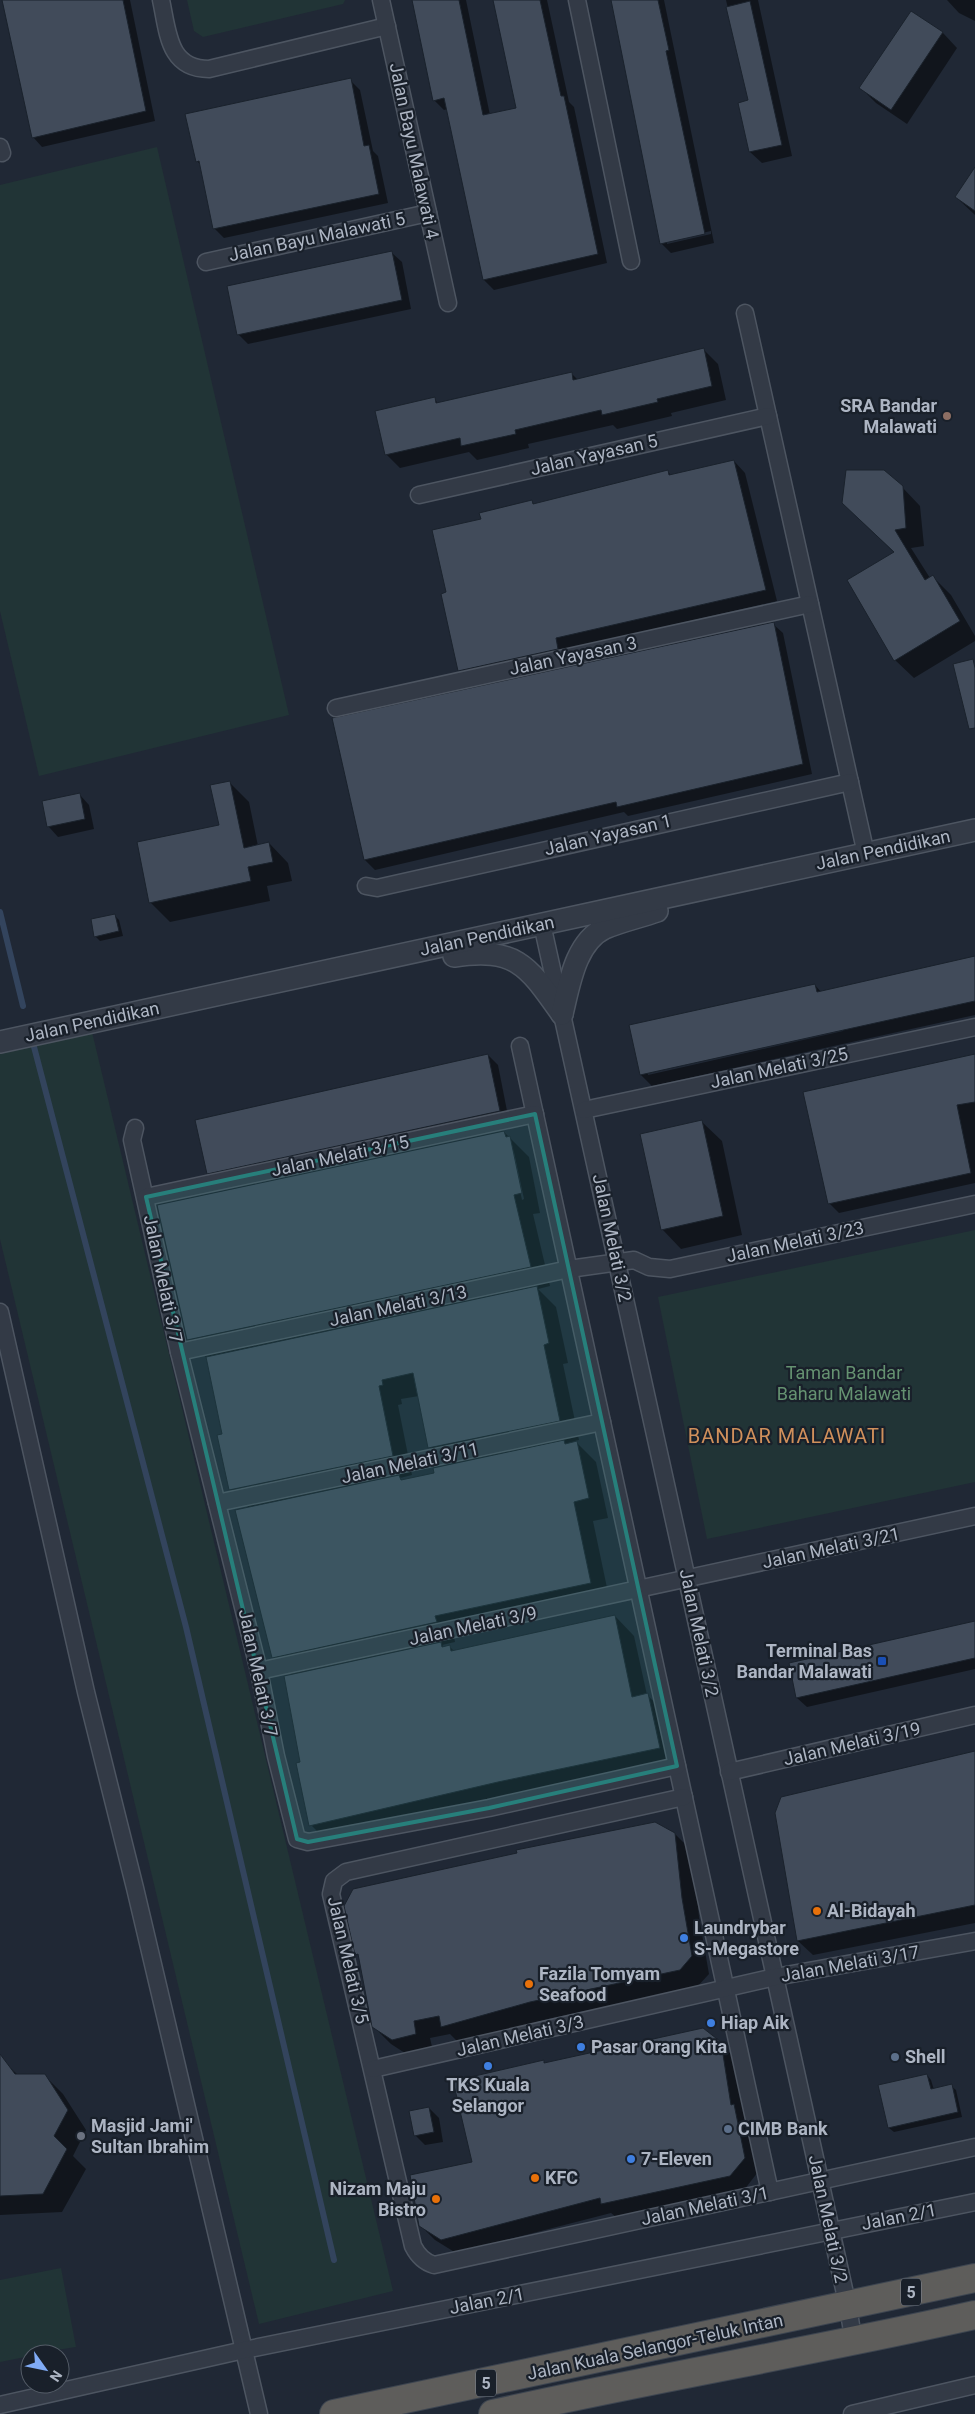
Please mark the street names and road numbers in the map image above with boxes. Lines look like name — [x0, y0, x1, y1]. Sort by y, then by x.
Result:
street label: Jalan Bayu Malawati 4 — [386, 61, 443, 241]
street label: Jalan Bayu Malawati 5 — [227, 208, 407, 265]
street label: Jalan Yayasan 5 — [528, 430, 660, 479]
street label: Jalan Yayasan 3 — [507, 632, 639, 679]
street label: Jalan Yayasan 1 — [542, 810, 674, 859]
street label: Jalan Pendidikan — [814, 825, 952, 874]
street label: Jalan Pendidikan — [418, 911, 556, 960]
street label: Jalan Pendidikan — [23, 997, 161, 1046]
street label: Jalan Melati 3/25 — [708, 1043, 850, 1092]
street label: Jalan Melati 3/15 — [269, 1131, 411, 1180]
street label: Jalan Melati 3/2 — [589, 1172, 636, 1304]
street label: Jalan Melati 3/7 — [140, 1213, 187, 1345]
street label: Jalan Melati 3/23 — [724, 1217, 866, 1266]
street label: Jalan Melati 3/13 — [327, 1281, 469, 1330]
street label: Jalan Melati 3/11 — [339, 1438, 481, 1487]
street label: Jalan Melati 3/21 — [760, 1523, 902, 1572]
street label: Jalan Melati 3/2 — [676, 1567, 723, 1699]
street label: Jalan Melati 3/9 — [407, 1602, 539, 1649]
street label: Jalan Melati 3/7 — [235, 1607, 282, 1739]
street label: Jalan Melati 3/19 — [781, 1718, 923, 1770]
street label: Jalan Melati 3/5 — [324, 1894, 373, 2026]
street label: Jalan Melati 3/17 — [779, 1941, 921, 1986]
street label: Jalan Melati 3/3 — [454, 2011, 586, 2060]
street label: Jalan Melati 3/2 — [805, 2153, 852, 2285]
street label: Jalan Melati 3/1 — [639, 2182, 771, 2229]
street label: Jalan 2/1 — [860, 2199, 938, 2234]
road number: 5 — [901, 2278, 921, 2306]
street label: Jalan 2/1 — [448, 2283, 526, 2318]
street label: Jalan Kuala Selangor-Teluk Intan — [525, 2309, 785, 2384]
road number: 5 — [476, 2370, 496, 2396]

